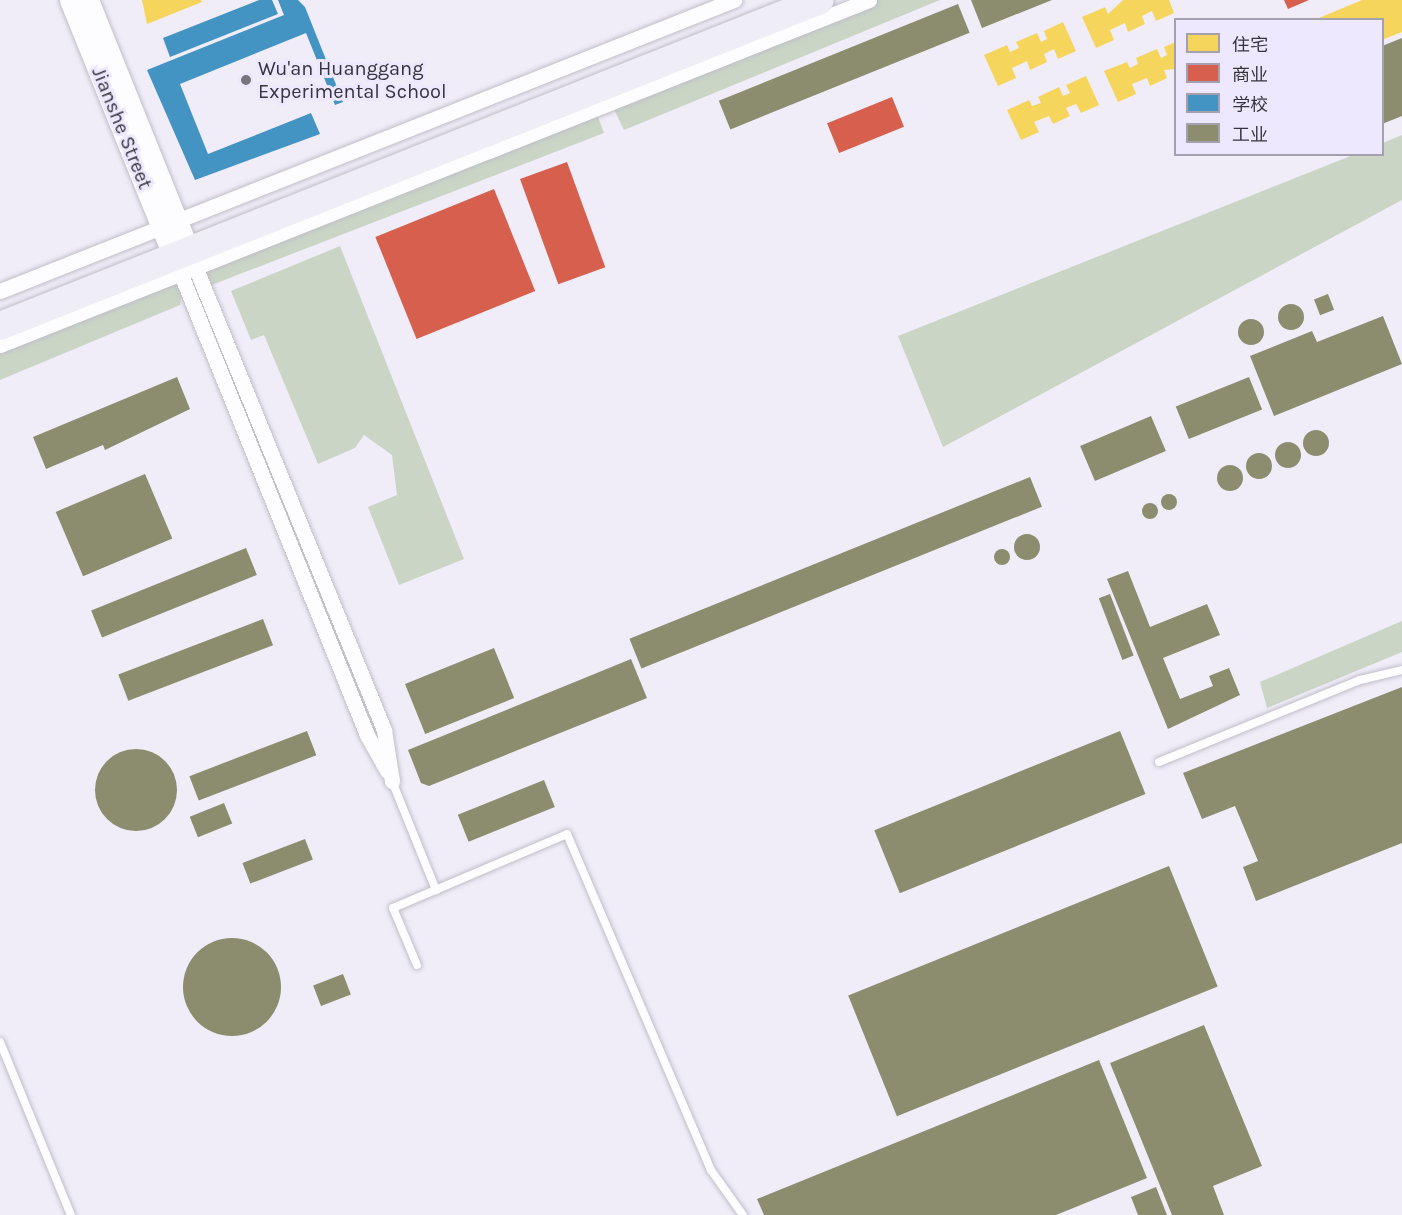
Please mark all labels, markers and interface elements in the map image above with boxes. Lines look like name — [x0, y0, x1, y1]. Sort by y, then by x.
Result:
legend — [1174, 18, 1384, 156]
text: 住宅 — [1232, 34, 1268, 56]
place label: Wu'an Huanggang Experimental School — [258, 56, 446, 103]
street label: Jianshe Street — [87, 63, 157, 193]
text: 商业 — [1232, 64, 1268, 86]
marker: Wu'an Huanggang Experimental School — [239, 73, 253, 87]
text: 学校 — [1232, 94, 1268, 116]
text: 工业 — [1232, 124, 1268, 146]

